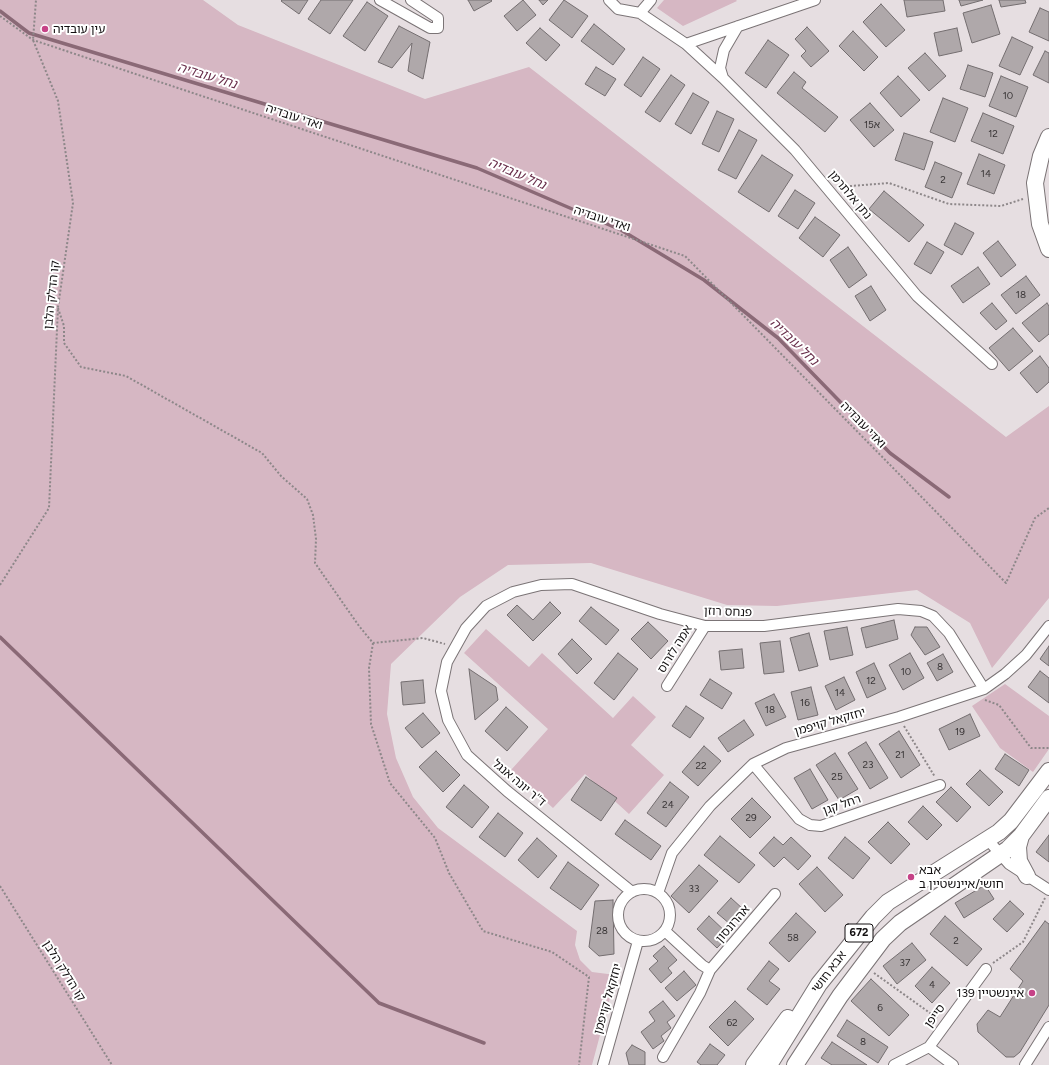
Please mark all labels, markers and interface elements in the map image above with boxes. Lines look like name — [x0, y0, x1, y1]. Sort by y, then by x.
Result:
place label: עין עובדיה — [53, 22, 105, 36]
marker: עין עובדיה — [40, 24, 50, 34]
water label: נחל עובדיה — [175, 60, 239, 92]
house number: 10 — [1003, 90, 1013, 102]
street label: ואדי עובדיה — [264, 101, 324, 133]
house number: 15א — [864, 119, 880, 131]
house number: 12 — [988, 128, 998, 140]
water label: נחל עובדיה — [486, 155, 548, 193]
street label: נתן אלתרמן — [825, 168, 875, 222]
house number: 14 — [981, 168, 991, 180]
house number: 2 — [940, 174, 946, 186]
street label: ואדי עובדיה — [572, 203, 632, 235]
street label: קו הדלק הלבן — [41, 260, 63, 330]
house number: 18 — [1016, 289, 1026, 301]
water label: נחל עובדיה — [767, 315, 821, 369]
street label: ואדי עובדיה — [837, 399, 889, 451]
street label: פנחס רוזן — [704, 604, 752, 620]
street label: אמה לזרוס — [655, 622, 695, 676]
house number: 8 — [937, 661, 943, 673]
house number: 10 — [901, 666, 911, 678]
house number: 12 — [866, 675, 876, 687]
house number: 14 — [835, 687, 845, 699]
house number: 16 — [800, 697, 810, 709]
house number: 18 — [765, 704, 775, 716]
street label: יחזקאל קויפמן — [793, 705, 867, 739]
house number: 19 — [955, 726, 965, 738]
house number: 21 — [895, 749, 905, 761]
street label: ד''ר יונה אנגל — [489, 756, 549, 810]
house number: 23 — [862, 759, 874, 771]
house number: 22 — [695, 760, 707, 772]
house number: 25 — [831, 771, 843, 783]
street label: רחל קגן — [821, 792, 863, 818]
house number: 24 — [662, 799, 674, 811]
house number: 29 — [745, 812, 757, 824]
place label: אבא חושי/איינשטיין ב — [919, 863, 1004, 891]
marker: אבא חושי/איינשטיין ב — [906, 872, 916, 882]
house number: 33 — [689, 883, 699, 895]
street label: אהרונסון — [713, 902, 753, 946]
road number: 672 — [845, 924, 873, 942]
house number: 28 — [596, 925, 608, 937]
house number: 58 — [787, 932, 799, 944]
house number: 2 — [953, 935, 959, 947]
street label: קו הדלק הלבן — [40, 938, 88, 1004]
street label: אבא חושי — [809, 948, 849, 996]
house number: 37 — [900, 957, 910, 969]
street label: יחזקאל קויפמן — [591, 962, 625, 1036]
house number: 4 — [929, 979, 935, 991]
place label: איינשטיין 139 — [956, 986, 1024, 1000]
marker: איינשטיין 139 — [1027, 988, 1037, 998]
street label: סייפן — [922, 1001, 948, 1031]
house number: 6 — [877, 1002, 883, 1014]
house number: 62 — [726, 1017, 738, 1029]
house number: 8 — [860, 1036, 866, 1048]

